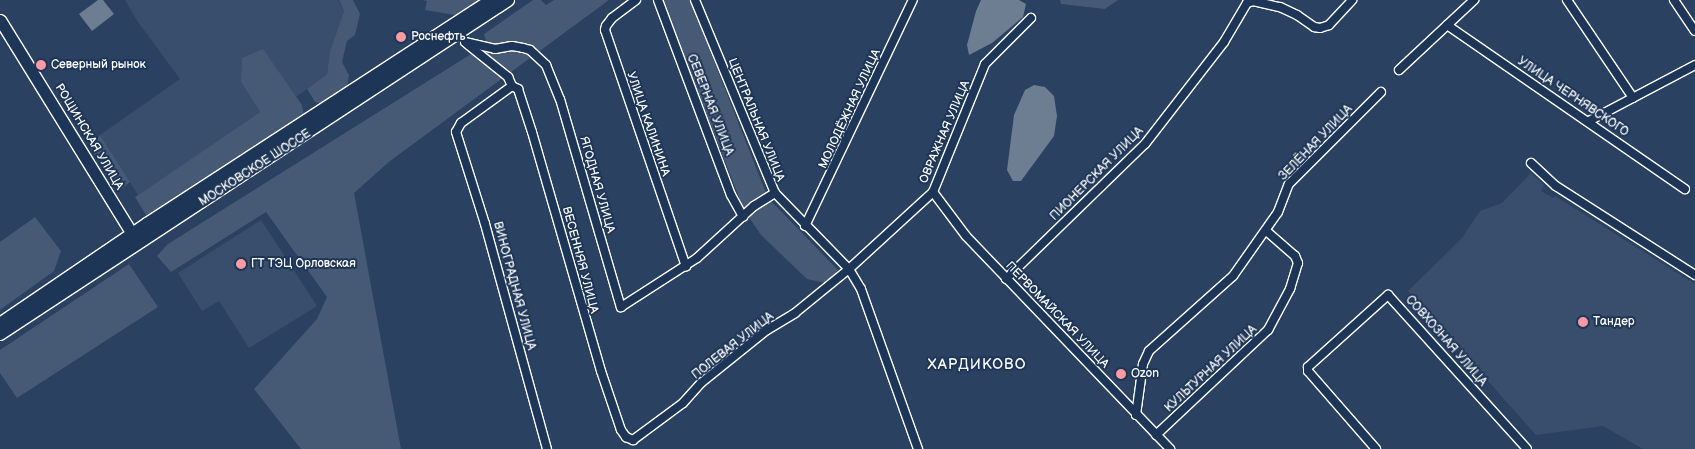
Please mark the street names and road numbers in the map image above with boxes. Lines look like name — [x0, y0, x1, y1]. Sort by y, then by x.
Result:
street label: МОЛОДЁЖНАЯ УЛИЦА — [816, 47, 884, 171]
street label: СЕВЕРНАЯ УЛИЦА — [684, 52, 736, 158]
street label: УЛИЦА ЧЕРНЯВСКОГО — [1515, 54, 1631, 140]
street label: ЦЕНТРАЛЬНАЯ УЛИЦА — [725, 56, 787, 184]
street label: УЛИЦА КАЛИНИНА — [623, 70, 673, 178]
street label: ОВРАЖНАЯ УЛИЦА — [917, 78, 973, 186]
street label: РОЩИНСКАЯ УЛИЦА — [52, 81, 126, 193]
street label: ЗЕЛЁНАЯ УЛИЦА — [1276, 102, 1356, 184]
street label: ПИОНЕРСКАЯ УЛИЦА — [1047, 124, 1147, 224]
street label: МОСКОВСКОЕ ШОССЕ — [197, 127, 313, 209]
street label: ЯГОДНАЯ УЛИЦА — [576, 135, 618, 235]
street label: ВЕСЕННЯЯ УЛИЦА — [559, 205, 601, 315]
street label: ВИНОГРАДНАЯ УЛИЦА — [490, 220, 538, 352]
street label: ПЕРВОМАЙСКАЯ УЛИЦА — [1002, 259, 1112, 371]
street label: СОВХОЗНАЯ УЛИЦА — [1403, 293, 1489, 389]
street label: ПОЛЕВАЯ УЛИЦА — [689, 310, 777, 382]
street label: КУЛЬТУРНАЯ УЛИЦА — [1162, 323, 1260, 415]

